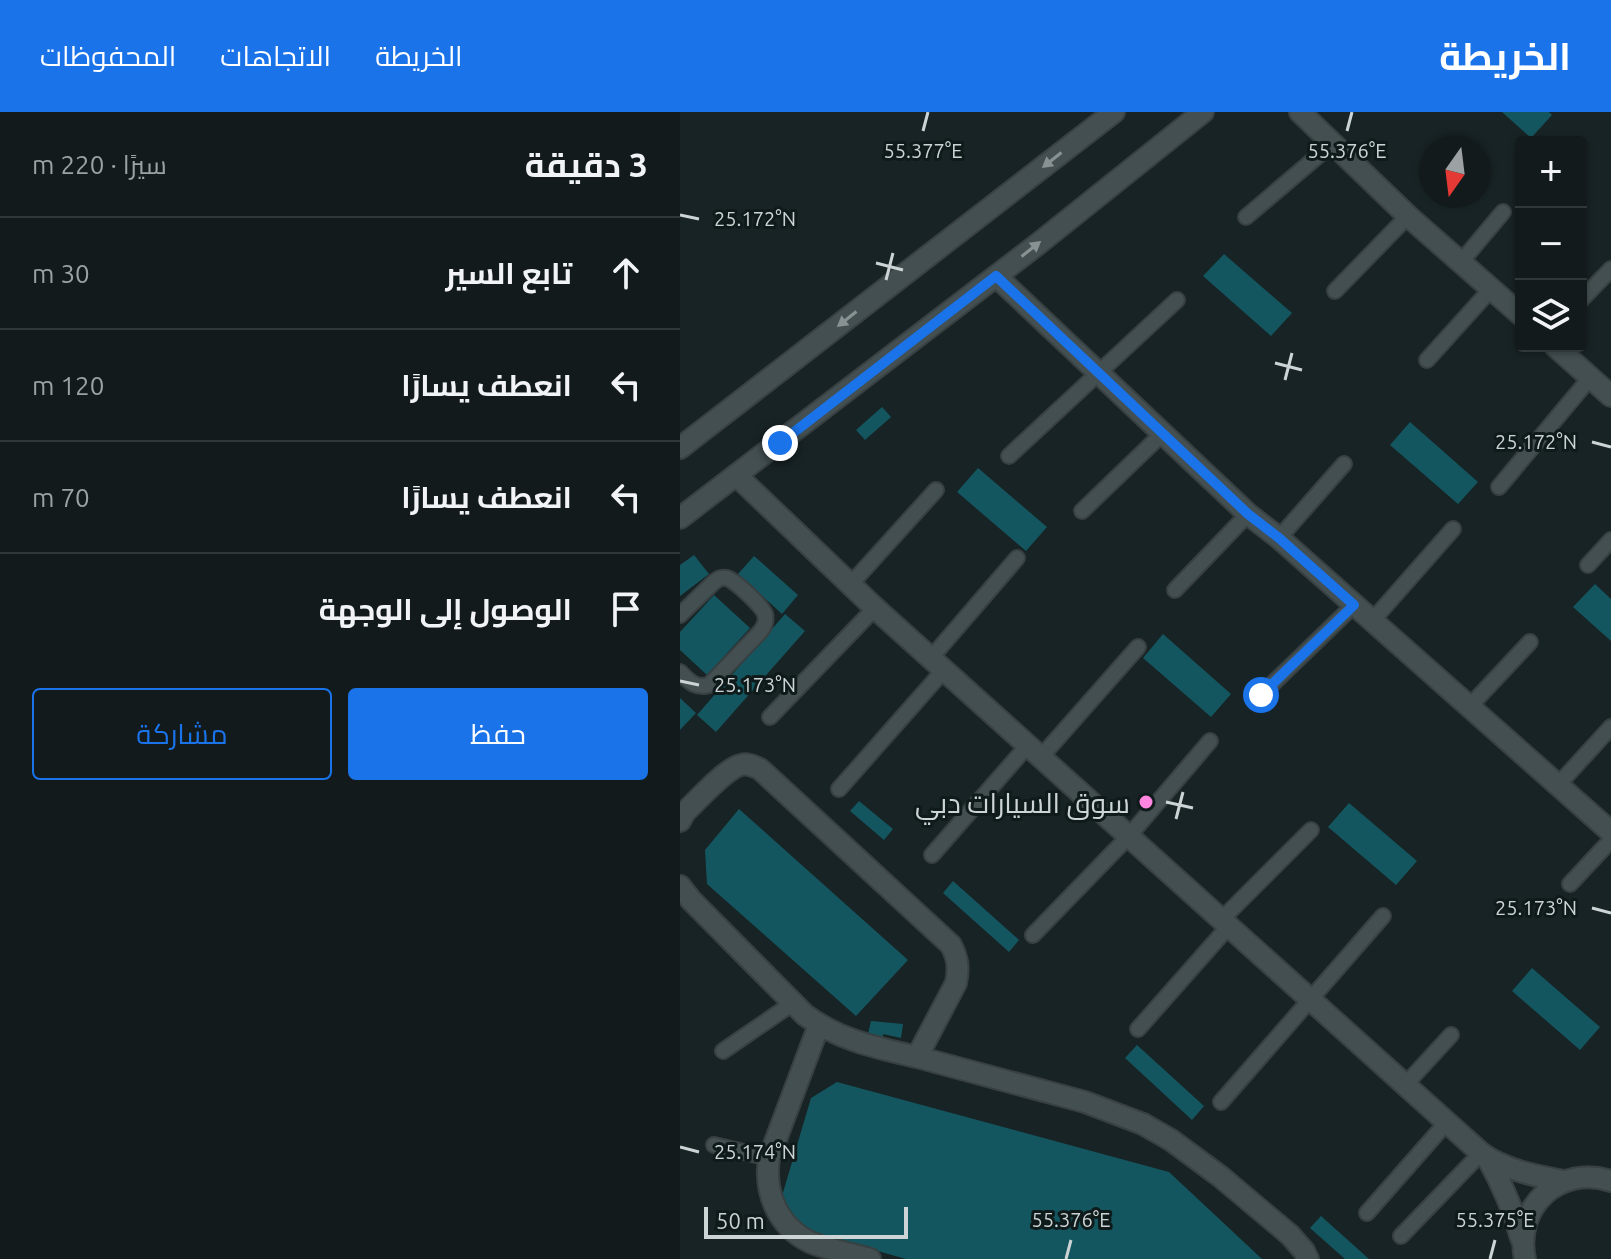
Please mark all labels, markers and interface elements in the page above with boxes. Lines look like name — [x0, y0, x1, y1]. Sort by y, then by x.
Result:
text: الخريطة — [1439, 35, 1571, 77]
text: المحفوظات — [40, 40, 176, 71]
text: الاتجاهات — [220, 40, 331, 71]
text: الخريطة — [375, 40, 463, 71]
north arrow — [1419, 136, 1491, 208]
map controls — [1515, 136, 1587, 352]
button: + — [1515, 136, 1587, 208]
text: 55.377°E — [884, 139, 963, 162]
text: 55.376°E — [1308, 139, 1387, 162]
text: 3 دقيقة — [525, 145, 648, 183]
text: سيرًا · 220 m — [32, 150, 167, 179]
one-way arrow — [1042, 151, 1062, 167]
text: 25.172°N — [714, 207, 796, 230]
button: − — [1515, 208, 1587, 280]
one-way arrow — [1021, 242, 1041, 258]
icon: ahead — [604, 251, 648, 295]
text: تابع السير — [446, 256, 572, 290]
text: 30 m — [32, 259, 90, 288]
button: layers — [1515, 280, 1587, 352]
one-way arrow — [837, 310, 857, 326]
icon: left — [604, 363, 648, 407]
text: انعطف يسارًا — [401, 368, 572, 402]
text: 120 m — [32, 371, 104, 400]
route end — [762, 425, 798, 461]
text: 25.172°N — [1495, 430, 1577, 453]
icon: left — [604, 475, 648, 519]
text: انعطف يسارًا — [401, 480, 572, 514]
text: 70 m — [32, 483, 90, 512]
icon: arrive — [604, 587, 648, 631]
text: الوصول إلى الوجهة — [319, 592, 572, 626]
text: 25.173°N — [714, 673, 796, 696]
route start — [1243, 677, 1279, 713]
button: مشاركة — [32, 688, 332, 780]
button: حفظ — [348, 688, 648, 780]
place label: سوق السيارات دبي — [915, 787, 1130, 825]
marker: سوق السيارات دبي — [1137, 793, 1155, 811]
text: 25.173°N — [1495, 896, 1577, 919]
text: 25.174°N — [714, 1140, 796, 1163]
scale bar — [704, 1203, 908, 1239]
text: 50 m — [716, 1208, 765, 1233]
text: 55.376°E — [1032, 1208, 1111, 1231]
text: 55.375°E — [1456, 1208, 1535, 1231]

